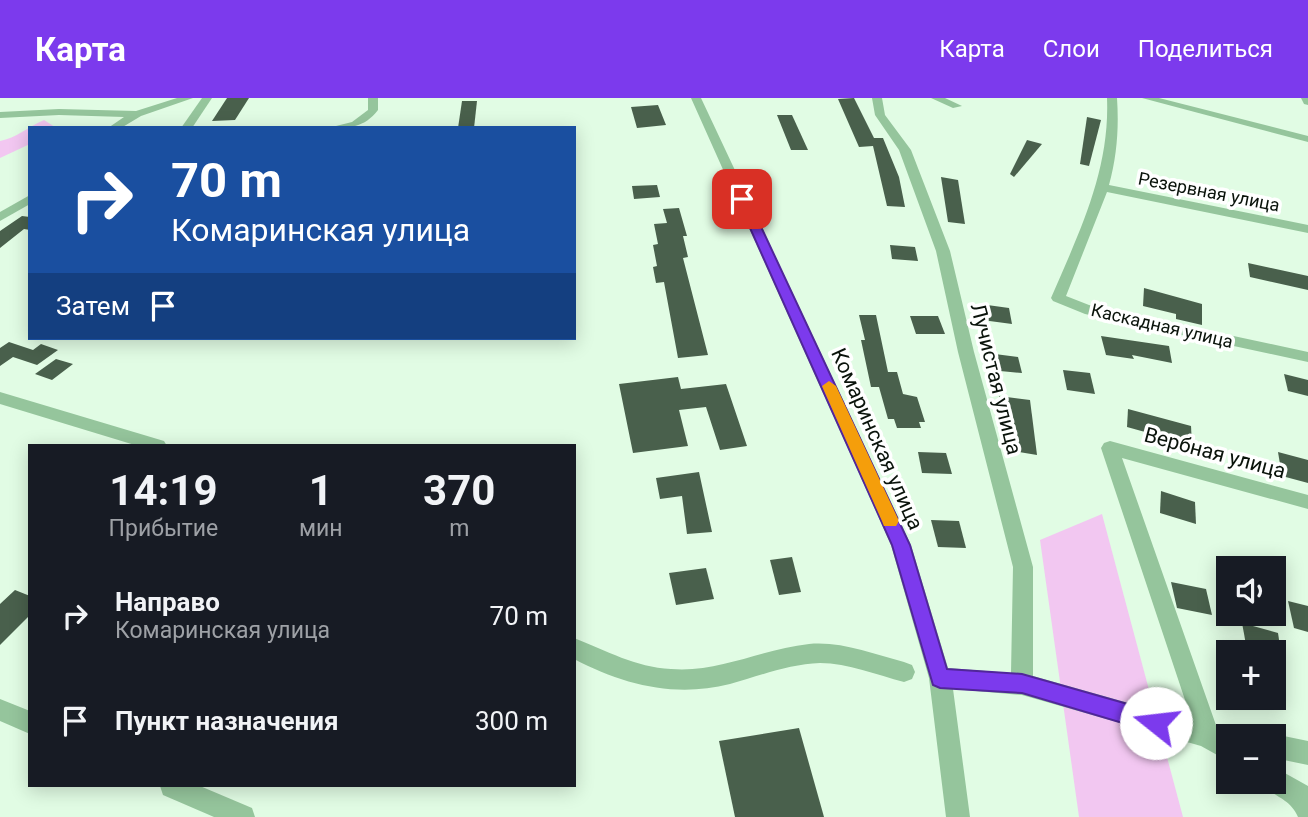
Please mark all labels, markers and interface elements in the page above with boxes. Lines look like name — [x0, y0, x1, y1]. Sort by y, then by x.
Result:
text: Карта — [35, 30, 126, 69]
text: Карта — [939, 35, 1005, 63]
text: Слои — [1043, 35, 1100, 63]
text: Поделиться — [1138, 35, 1273, 63]
text: 70 m — [171, 152, 282, 209]
icon: right — [56, 154, 147, 245]
street label: Резервная улица — [1137, 167, 1282, 216]
pin — [712, 169, 772, 229]
icon: arrive — [723, 180, 761, 218]
text: Комаринская улица — [171, 211, 470, 249]
icon: arrive — [144, 287, 182, 325]
text: Затем — [56, 291, 130, 321]
street label: Каскадная улица — [1089, 299, 1235, 352]
street label: Лучистая улица — [966, 301, 1026, 457]
street label: Комаринская улица — [826, 344, 928, 534]
street label: Вербная улица — [1142, 423, 1288, 483]
text: 14:19 — [109, 466, 218, 515]
text: 1 — [309, 466, 333, 515]
text: 370 — [423, 466, 495, 515]
text: Прибытие — [109, 515, 218, 542]
text: мин — [299, 515, 343, 542]
text: m — [449, 515, 469, 542]
map controls — [1216, 556, 1286, 794]
button: sound — [1216, 556, 1286, 626]
text: Направо — [115, 587, 220, 617]
icon: right — [56, 597, 94, 635]
text: 70 m — [490, 601, 548, 631]
text: Комаринская улица — [115, 617, 330, 644]
button: + — [1216, 640, 1286, 710]
position arrow — [1119, 686, 1193, 760]
icon: arrive — [56, 702, 94, 740]
text: Пункт назначения — [115, 706, 339, 736]
text: 300 m — [475, 706, 548, 736]
button: − — [1216, 724, 1286, 794]

